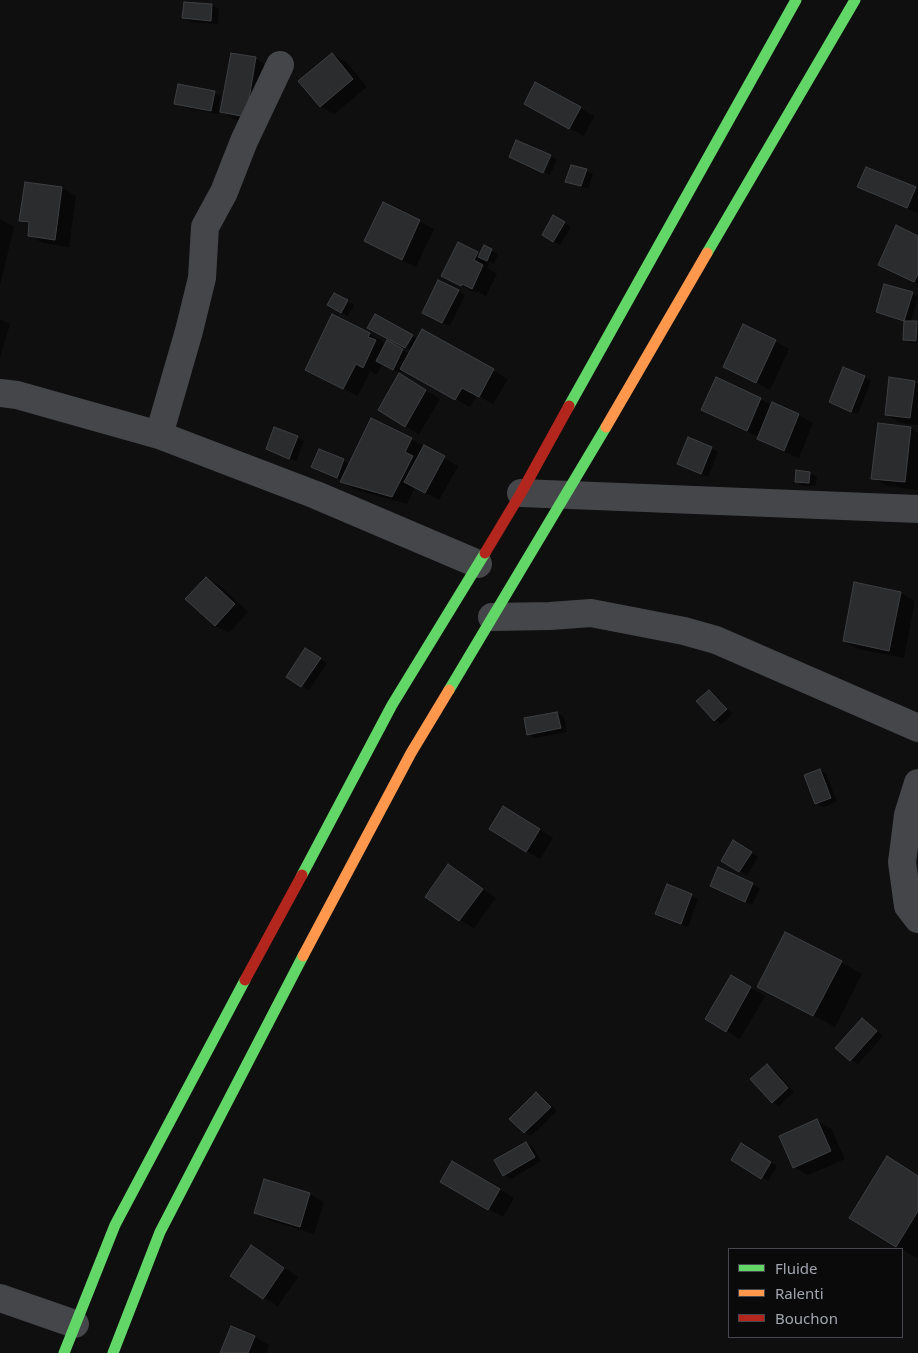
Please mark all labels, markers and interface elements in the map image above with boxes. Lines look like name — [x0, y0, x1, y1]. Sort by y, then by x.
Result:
legend — [728, 1248, 903, 1338]
text: Fluide — [775, 1258, 817, 1278]
text: Ralenti — [775, 1283, 824, 1303]
text: Bouchon — [775, 1308, 838, 1328]

